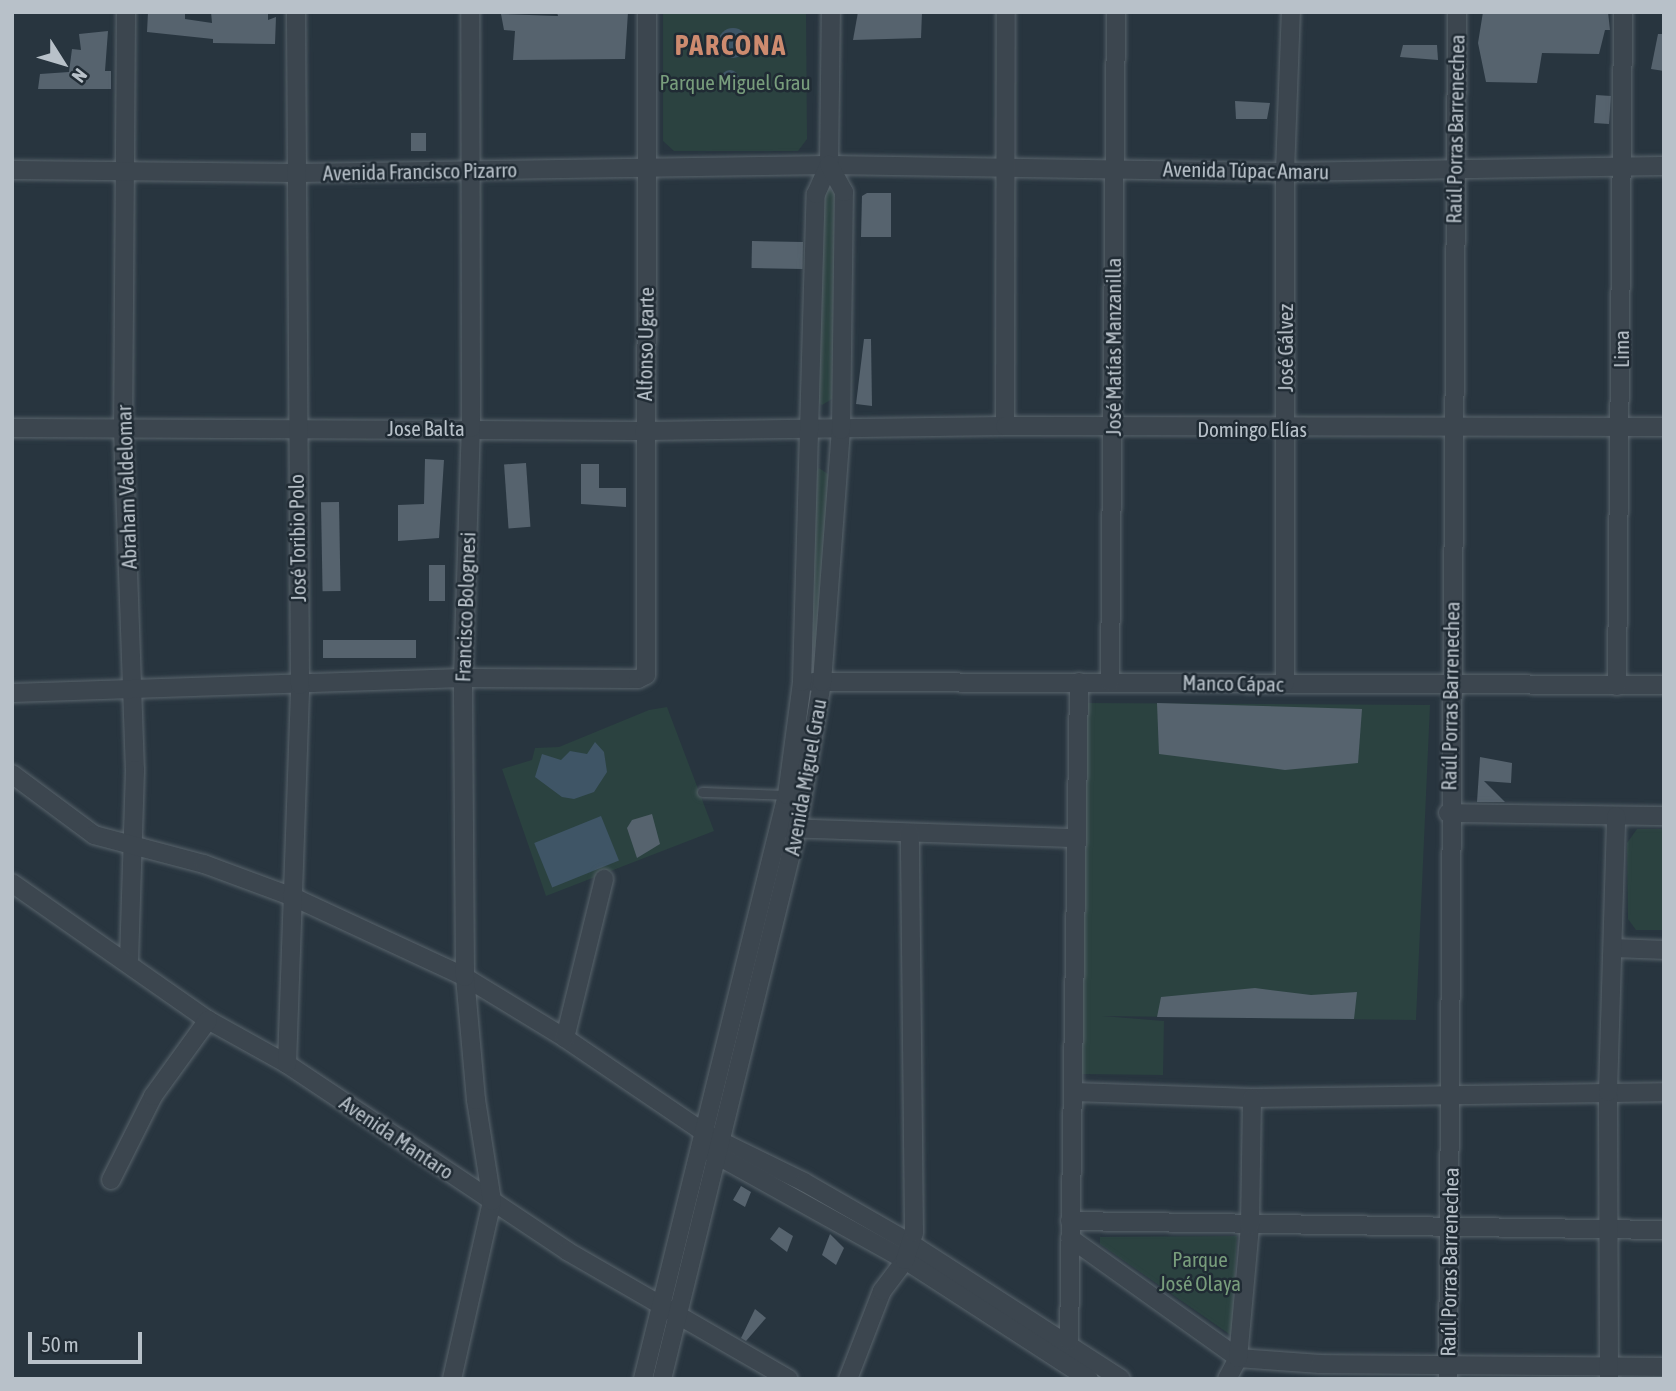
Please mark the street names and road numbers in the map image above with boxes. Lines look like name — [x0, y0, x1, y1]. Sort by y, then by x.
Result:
street label: Raúl Porras Barrenechea — [1441, 34, 1469, 224]
street label: Avenida Túpac Amaru — [1163, 156, 1329, 184]
street label: Avenida Francisco Pizarro — [323, 157, 517, 185]
street label: José Matías Manzanilla — [1100, 258, 1126, 436]
street label: Alfonso Ugarte — [631, 287, 659, 401]
street label: José Gálvez — [1272, 304, 1298, 392]
street label: Lima — [1608, 330, 1634, 368]
street label: Abraham Valdelomar — [111, 404, 141, 570]
street label: Jose Balta — [387, 415, 465, 441]
street label: Domingo Elías — [1197, 416, 1307, 442]
street label: José Toribio Polo — [283, 474, 311, 602]
street label: Francisco Bolognesi — [450, 531, 480, 683]
street label: Raúl Porras Barrenechea — [1436, 601, 1464, 791]
street label: Manco Cápac — [1182, 670, 1284, 696]
street label: Avenida Miguel Grau — [779, 697, 831, 857]
street label: Avenida Mantaro — [335, 1090, 459, 1184]
street label: Raúl Porras Barrenechea — [1435, 1167, 1463, 1357]

